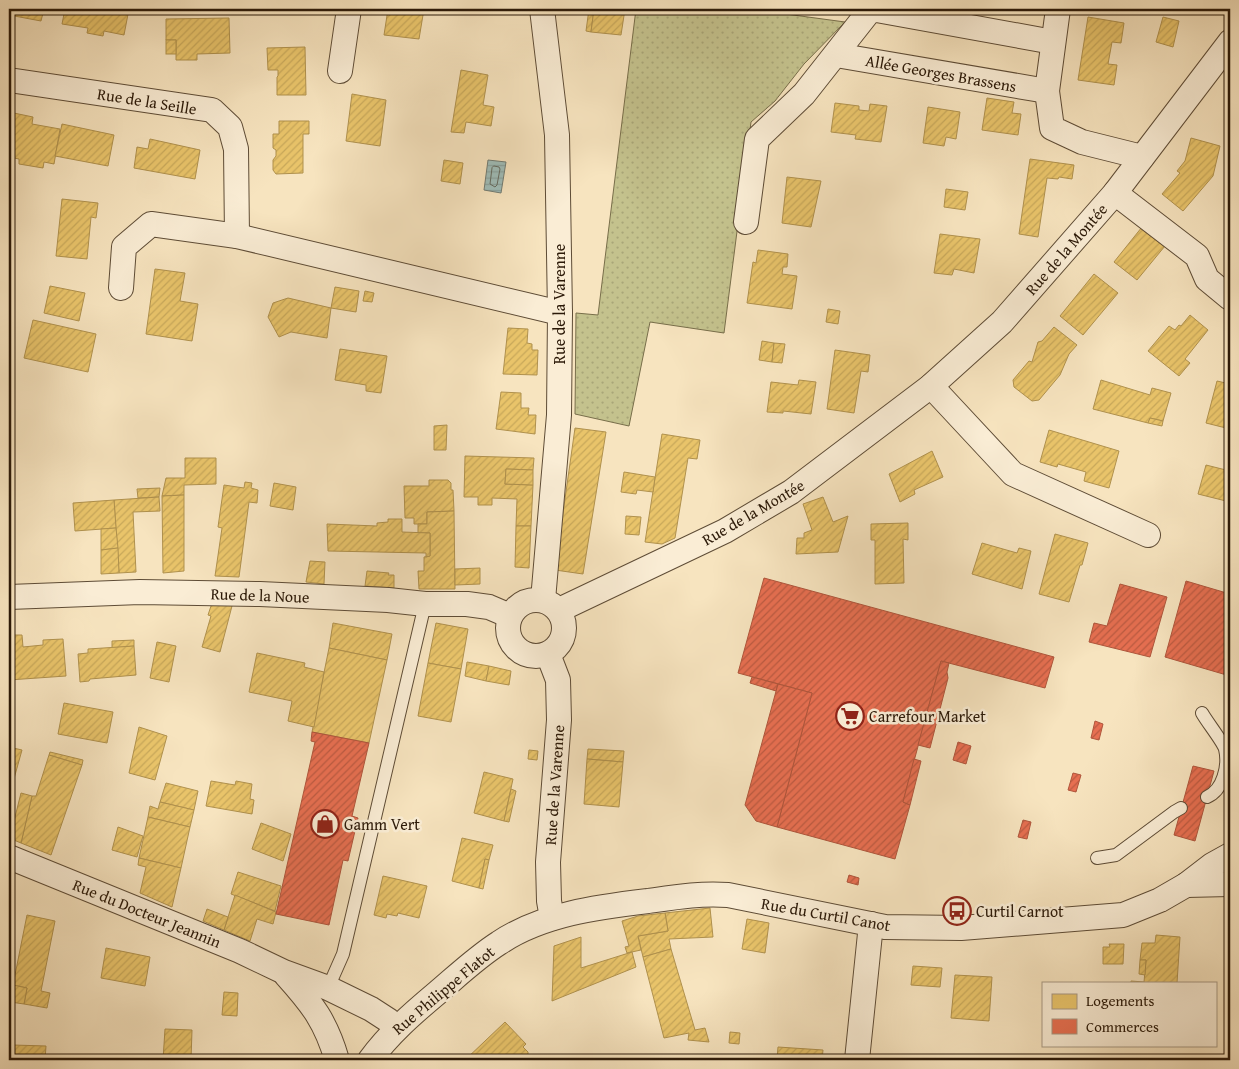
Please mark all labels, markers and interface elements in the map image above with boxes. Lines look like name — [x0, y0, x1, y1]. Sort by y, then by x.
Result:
street label: Allée Georges Brassens — [864, 48, 1018, 98]
street label: Rue de la Seille — [96, 81, 198, 121]
street label: Rue de la Montée — [1019, 198, 1113, 300]
street label: Rue de la Varenne — [547, 244, 571, 364]
street label: Rue de la Montée — [697, 473, 809, 551]
street label: Rue de la Noue — [210, 581, 310, 609]
supermarket icon: Carrefour Market — [835, 701, 865, 731]
place label: Carrefour Market — [869, 704, 986, 728]
street label: Rue de la Varenne — [538, 724, 570, 846]
shop icon: Gamm Vert — [310, 809, 340, 839]
place label: Gamm Vert — [344, 812, 420, 836]
street label: Rue du Docteur Jeannin — [69, 872, 225, 954]
street label: Rue du Curtil Canot — [760, 891, 893, 937]
bus stop icon: Curtil Carnot — [942, 896, 972, 926]
place label: Curtil Carnot — [976, 899, 1064, 923]
street label: Rue Philippe Flatot — [386, 940, 500, 1040]
legend — [1042, 982, 1216, 1046]
text: Logements — [1086, 990, 1154, 1011]
text: Commerces — [1086, 1016, 1159, 1037]

